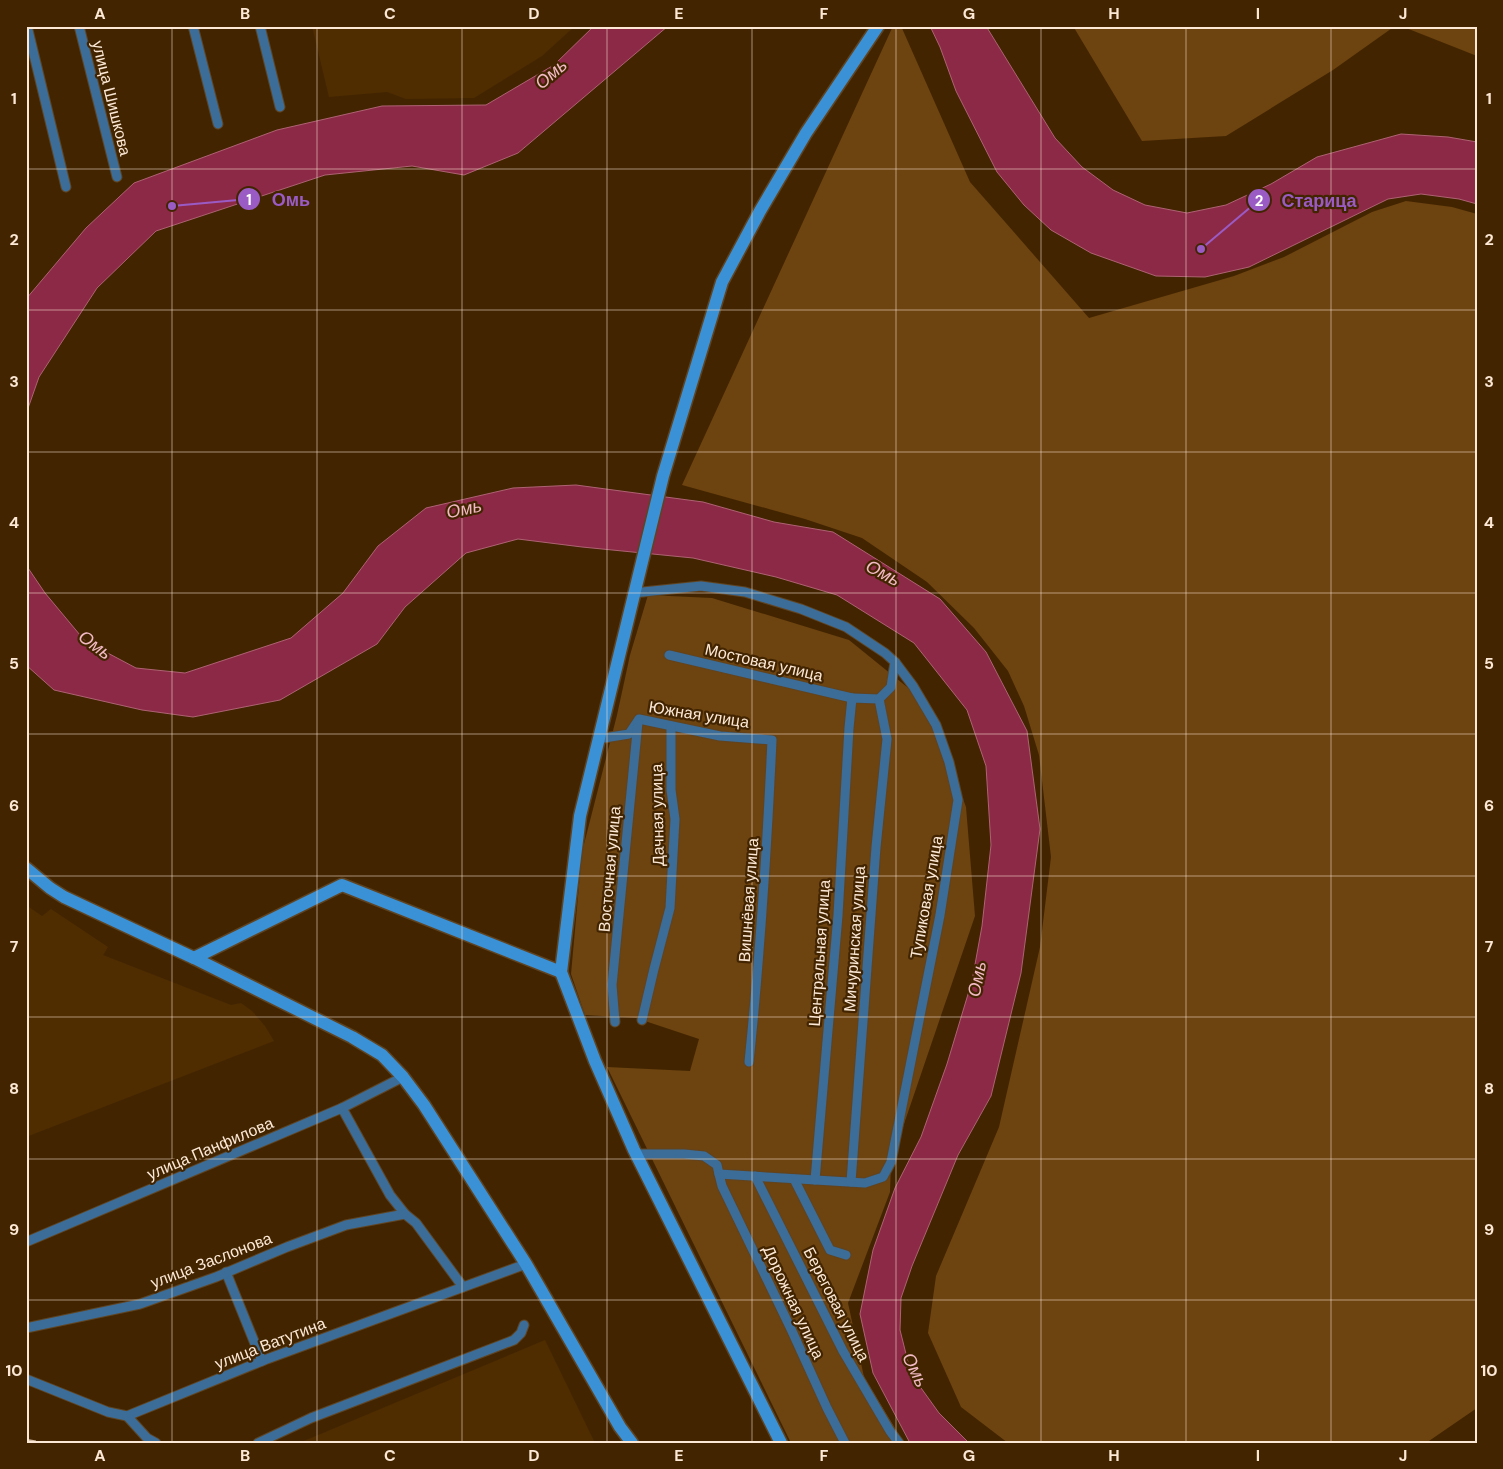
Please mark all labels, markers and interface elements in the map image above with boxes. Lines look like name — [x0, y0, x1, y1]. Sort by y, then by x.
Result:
text: A — [94, 3, 106, 24]
text: B — [240, 3, 250, 24]
text: C — [384, 3, 396, 24]
text: D — [528, 3, 540, 24]
text: E — [674, 3, 684, 24]
text: F — [820, 3, 829, 24]
text: G — [963, 3, 975, 24]
text: H — [1108, 3, 1120, 24]
text: I — [1256, 3, 1260, 24]
text: J — [1399, 3, 1407, 24]
street label: улица Шишкова — [87, 38, 136, 158]
water label: Омь — [530, 53, 572, 95]
text: 1 — [11, 88, 17, 109]
text: 1 — [1486, 88, 1492, 109]
callout: Омь — [237, 183, 320, 216]
callout: Старица — [1246, 184, 1366, 217]
text: Омь — [272, 188, 310, 212]
text: Старица — [1281, 189, 1358, 213]
text: 1 — [246, 190, 252, 210]
text: 2 — [1255, 191, 1264, 211]
text: 2 — [9, 229, 19, 250]
text: 2 — [1484, 229, 1494, 250]
text: 3 — [9, 371, 19, 392]
text: 3 — [1484, 371, 1494, 392]
water label: Омь — [444, 494, 484, 524]
text: 4 — [9, 512, 19, 533]
text: 4 — [1484, 512, 1494, 533]
water label: Омь — [862, 554, 904, 592]
water label: Омь — [73, 625, 117, 665]
street label: Мостовая улица — [703, 639, 825, 686]
text: 5 — [9, 653, 19, 674]
text: 5 — [1484, 653, 1494, 674]
street label: Южная улица — [647, 696, 751, 733]
street label: Дачная улица — [646, 764, 669, 866]
text: 6 — [9, 795, 19, 816]
text: 6 — [1484, 795, 1494, 816]
street label: Восточная улица — [594, 805, 625, 933]
street label: Тупиковая улица — [905, 834, 948, 960]
street label: Вишнёвая улица — [734, 837, 763, 963]
street label: Мичуринская улица — [839, 865, 870, 1013]
street label: Центральная улица — [804, 879, 835, 1027]
text: 7 — [10, 936, 19, 957]
text: 7 — [1485, 936, 1494, 957]
water label: Омь — [962, 959, 992, 999]
text: 8 — [9, 1078, 19, 1099]
text: 8 — [1484, 1078, 1494, 1099]
street label: улица Панфилова — [144, 1112, 277, 1185]
text: 9 — [9, 1219, 19, 1240]
text: 9 — [1484, 1219, 1494, 1240]
street label: улица Заслонова — [148, 1228, 275, 1293]
street label: Дорожная улица — [758, 1242, 829, 1362]
street label: Береговая улица — [799, 1243, 874, 1365]
street label: улица Ватутина — [212, 1313, 329, 1374]
water label: Омь — [896, 1349, 934, 1391]
text: 10 — [5, 1360, 23, 1381]
text: 10 — [1480, 1360, 1498, 1381]
text: A — [94, 1445, 106, 1466]
text: B — [240, 1445, 250, 1466]
text: C — [384, 1445, 396, 1466]
text: D — [528, 1445, 540, 1466]
text: E — [674, 1445, 684, 1466]
text: F — [820, 1445, 829, 1466]
text: G — [963, 1445, 975, 1466]
text: H — [1108, 1445, 1120, 1466]
text: I — [1256, 1445, 1260, 1466]
text: J — [1399, 1445, 1407, 1466]

